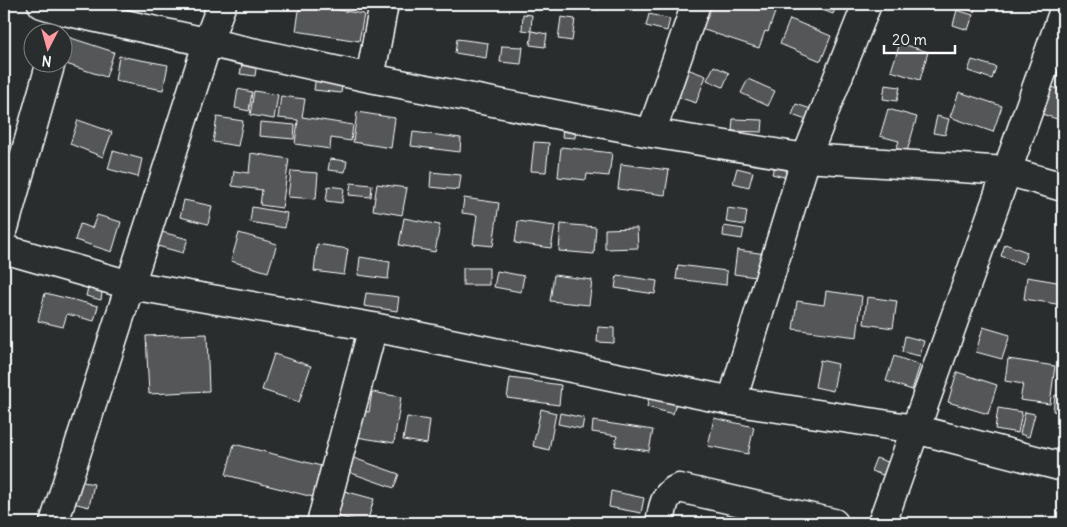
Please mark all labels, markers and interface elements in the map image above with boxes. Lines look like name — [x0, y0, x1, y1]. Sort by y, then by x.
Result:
north arrow — [22, 22, 72, 72]
scale bar — [884, 22, 956, 54]
text: 20 m — [892, 30, 927, 49]
text: N — [41, 51, 52, 70]

